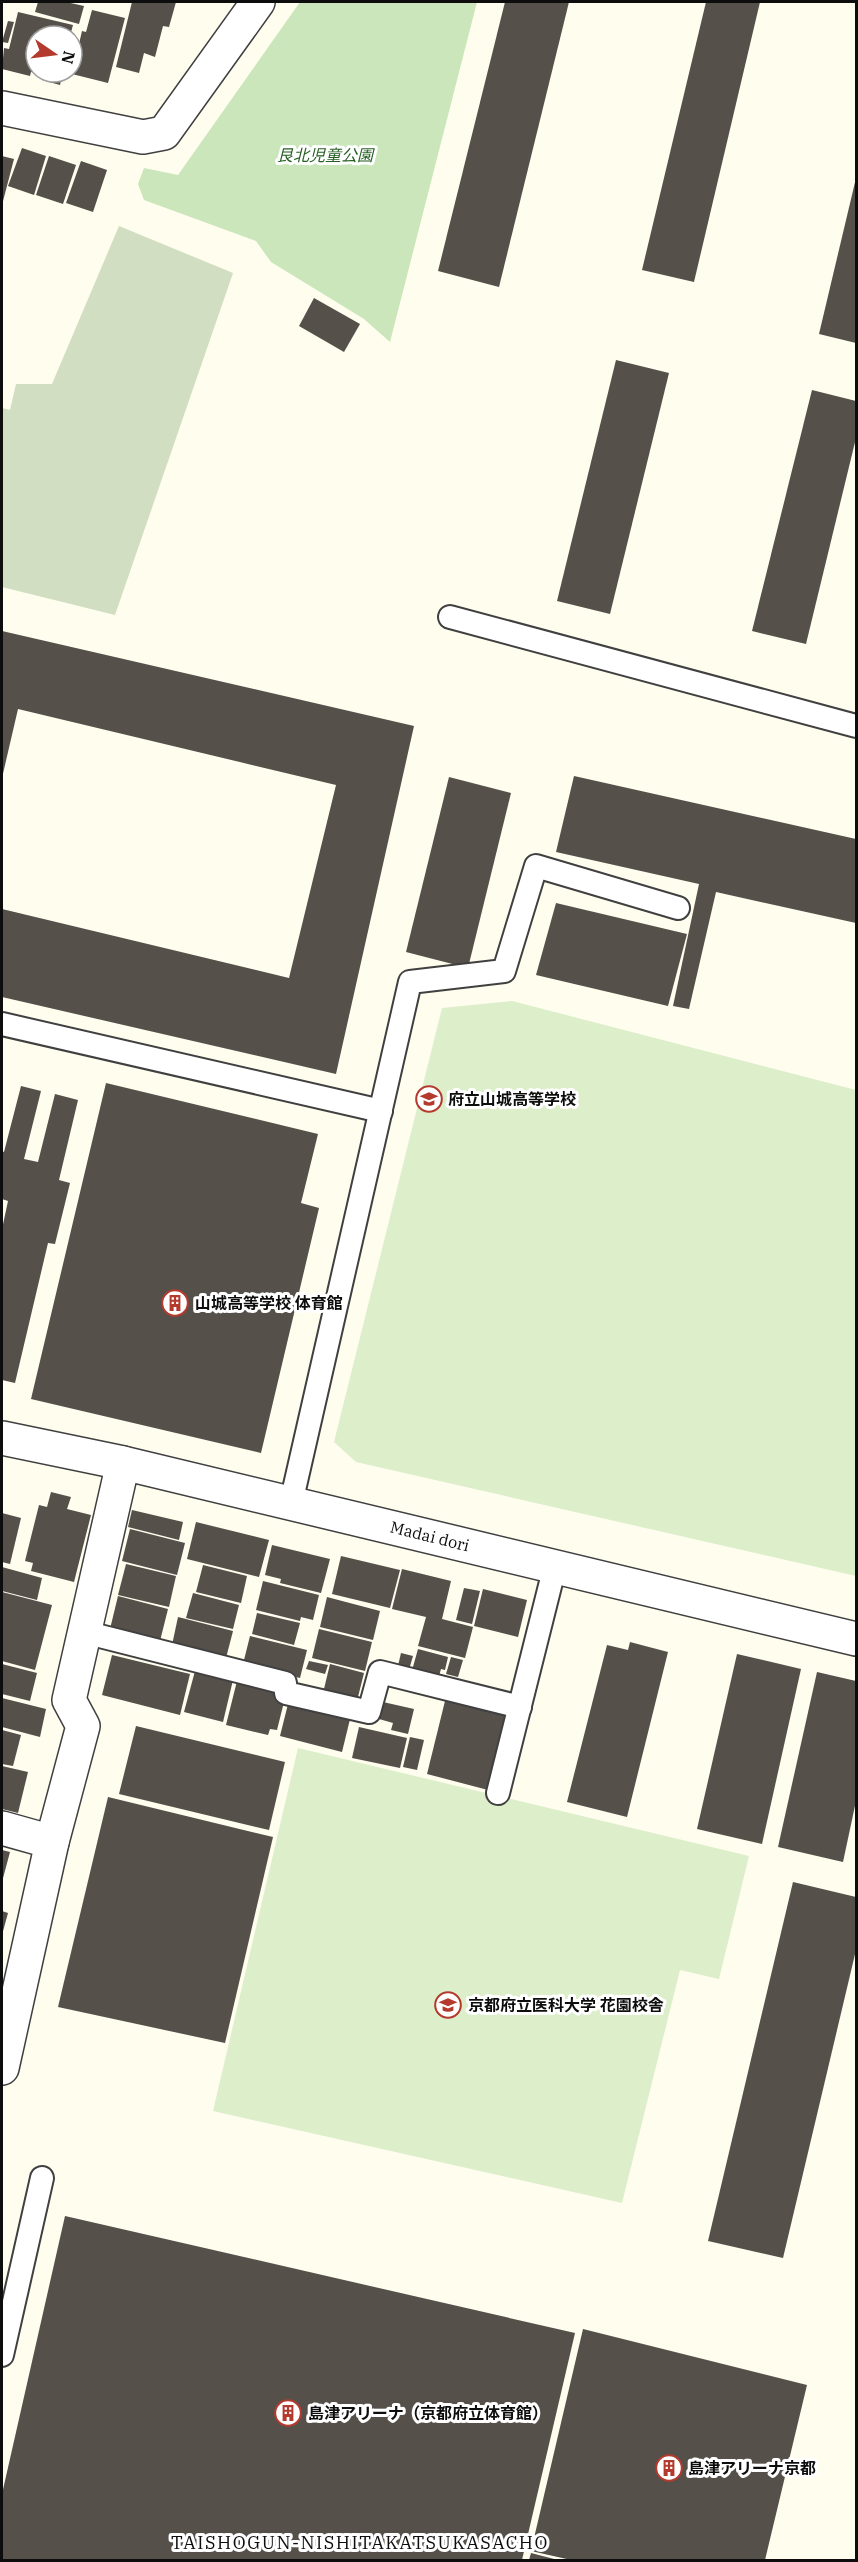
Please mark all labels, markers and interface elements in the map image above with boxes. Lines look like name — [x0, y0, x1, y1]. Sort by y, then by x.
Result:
north arrow — [24, 24, 84, 84]
text: N — [57, 49, 80, 66]
park label: 艮北児童公園 — [277, 145, 375, 165]
school or university icon: 府立山城高等学校 — [414, 1084, 444, 1114]
place label: 府立山城高等学校 — [448, 1089, 576, 1109]
building icon: 山城高等学校 体育館 — [160, 1288, 190, 1318]
place label: 山城高等学校 体育館 — [195, 1293, 343, 1313]
street label: Madai dori — [388, 1517, 472, 1555]
school or university icon: 京都府立医科大学 花園校舎 — [433, 1990, 463, 2020]
place label: 京都府立医科大学 花園校舎 — [468, 1995, 664, 2015]
building icon: 島津アリーナ（京都府立体育館） — [273, 2398, 303, 2428]
place label: 島津アリーナ（京都府立体育館） — [308, 2403, 548, 2423]
building icon: 島津アリーナ京都 — [654, 2453, 684, 2483]
place label: 島津アリーナ京都 — [688, 2458, 816, 2478]
district label: TAISHOGUN-NISHITAKATSUKASACHO — [171, 2531, 549, 2554]

